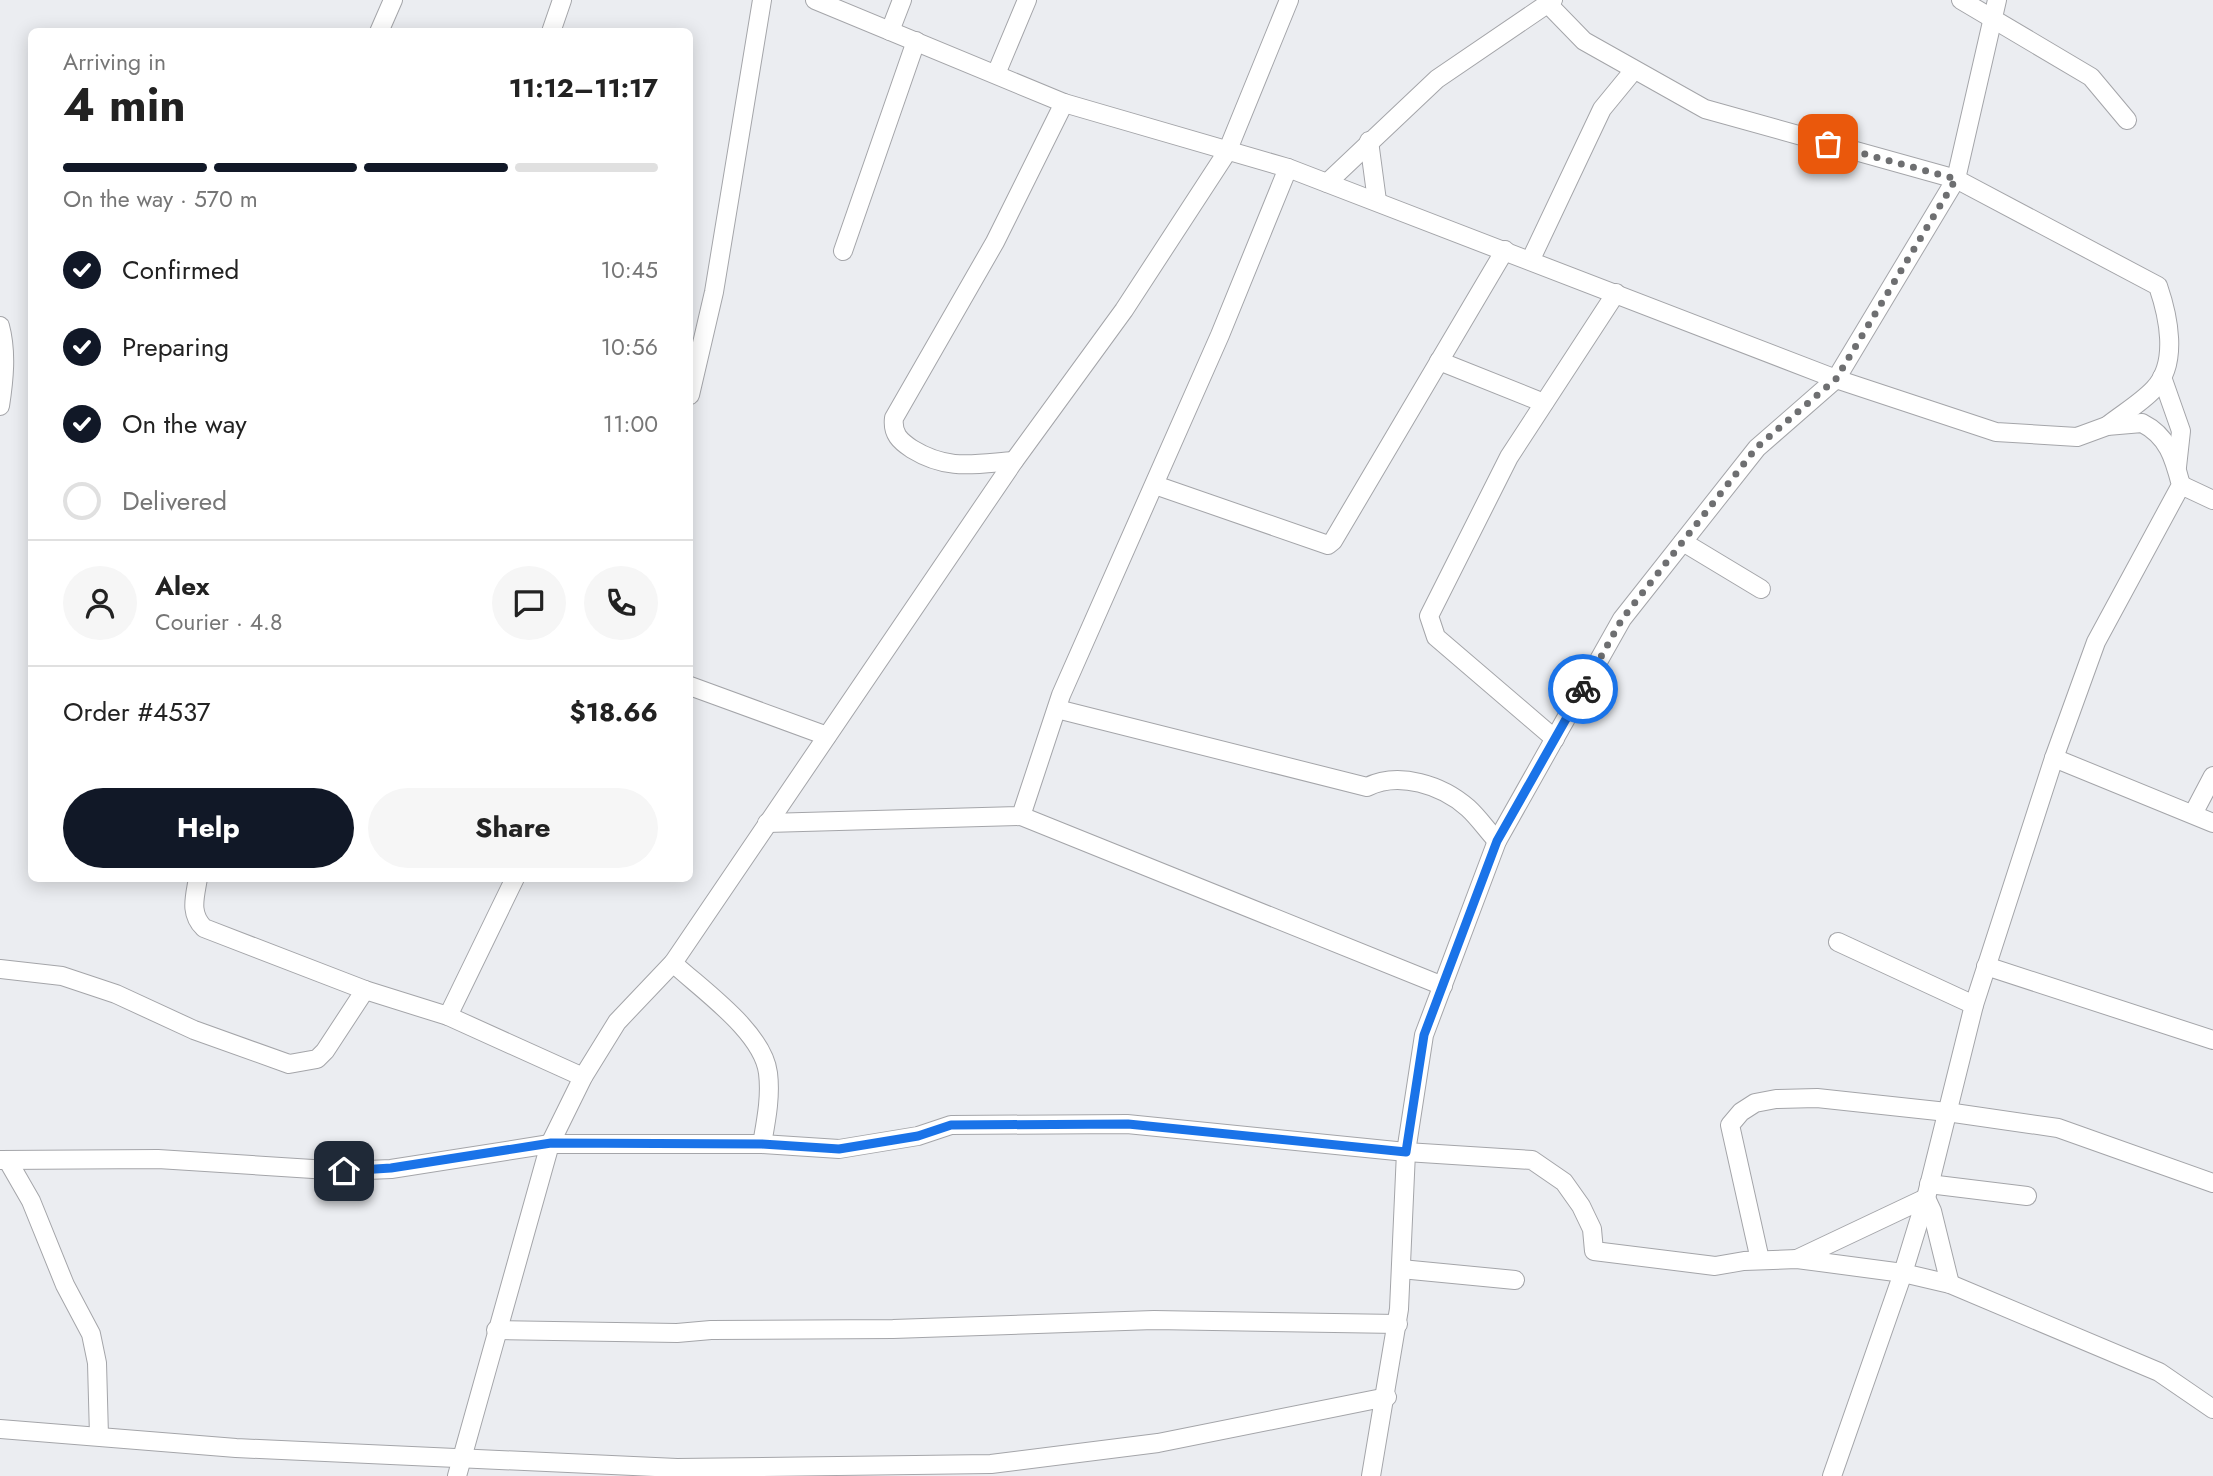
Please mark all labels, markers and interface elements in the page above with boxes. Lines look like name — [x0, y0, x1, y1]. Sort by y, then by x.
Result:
text: Arriving in — [63, 45, 166, 79]
text: 11:12–11:17 — [509, 69, 658, 107]
text: 4 min — [63, 72, 186, 138]
pin — [1798, 114, 1858, 174]
icon: bag — [1809, 125, 1847, 163]
text: On the way · 570 m — [63, 182, 258, 216]
icon: check — [63, 251, 101, 289]
text: Confirmed — [122, 251, 239, 289]
text: 10:45 — [601, 253, 658, 287]
icon: check — [63, 328, 101, 366]
text: Preparing — [122, 328, 229, 366]
text: 10:56 — [601, 330, 658, 364]
icon: check — [63, 405, 101, 443]
text: On the way — [122, 405, 247, 443]
text: 11:00 — [603, 407, 658, 441]
text: Delivered — [122, 482, 227, 520]
button: person — [63, 566, 137, 640]
button: chat — [492, 566, 566, 640]
button: phone — [584, 566, 658, 640]
text: Alex — [155, 567, 209, 605]
text: Courier · 4.8 — [155, 605, 283, 639]
courier — [1548, 654, 1618, 724]
icon: bike — [1564, 670, 1602, 708]
text: Order #4537 — [63, 693, 210, 731]
text: $18.66 — [570, 693, 658, 731]
button: Help — [63, 788, 354, 868]
button: Share — [368, 788, 658, 868]
pin — [314, 1141, 374, 1201]
icon: home — [325, 1152, 363, 1190]

